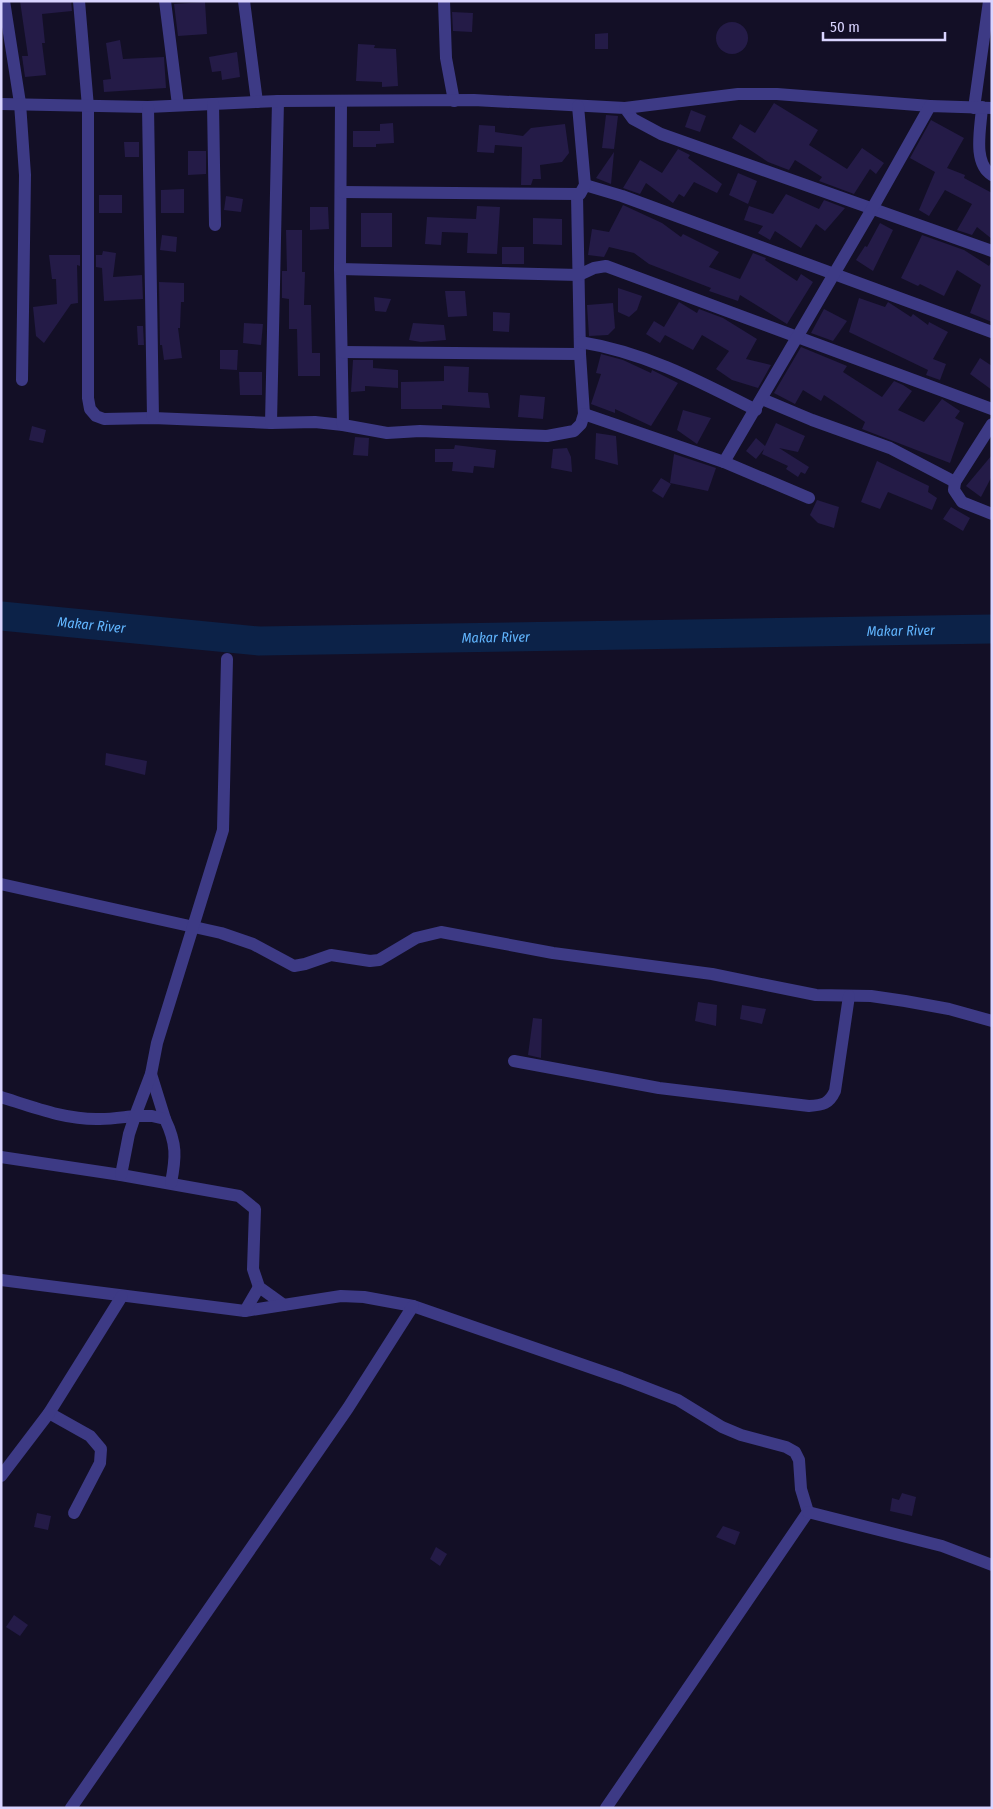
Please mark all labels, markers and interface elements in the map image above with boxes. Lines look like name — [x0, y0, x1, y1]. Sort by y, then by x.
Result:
scale bar — [823, 10, 946, 42]
text: 50 m — [830, 18, 860, 36]
water label: Makar River — [57, 614, 127, 637]
water label: Makar River — [866, 622, 936, 640]
water label: Makar River — [461, 629, 531, 647]

